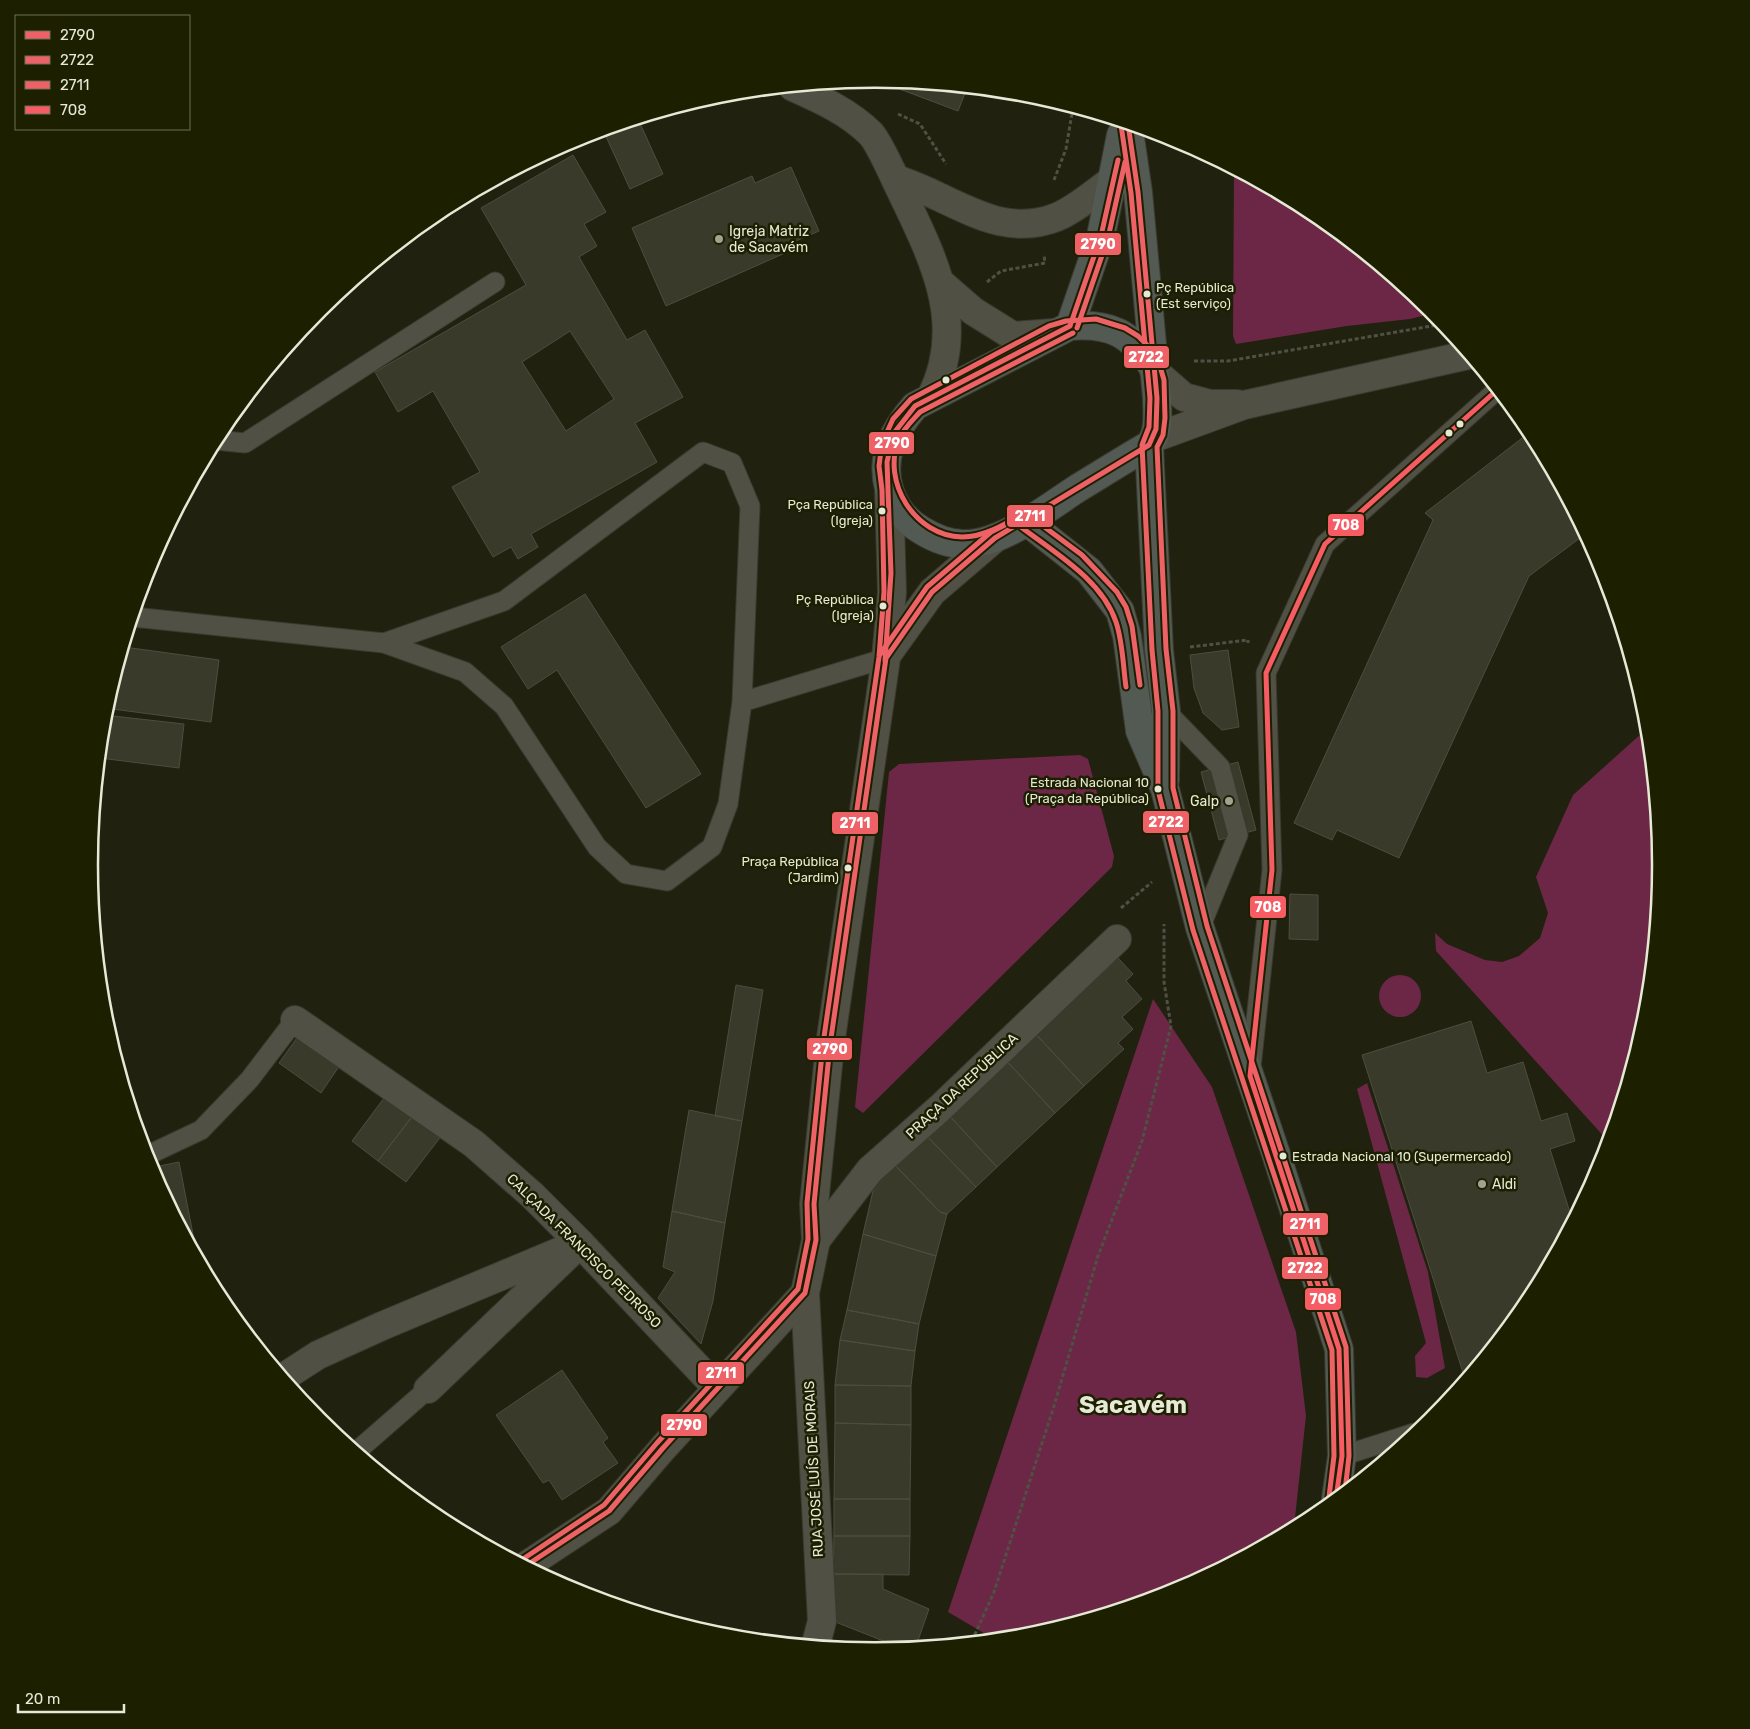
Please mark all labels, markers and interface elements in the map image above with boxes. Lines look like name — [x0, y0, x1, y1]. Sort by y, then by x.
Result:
legend — [15, 15, 190, 130]
text: 2790 — [60, 26, 95, 44]
text: 2722 — [60, 51, 94, 69]
text: 2711 — [60, 76, 89, 94]
text: 708 — [60, 101, 87, 119]
place label: Igreja Matriz de Sacavém — [729, 223, 809, 256]
line badge: 2790 — [1074, 232, 1122, 256]
marker: Igreja Matriz de Sacavém — [713, 233, 725, 245]
text: 2790 — [1080, 236, 1116, 253]
place label: Pç República (Est serviço) — [1156, 280, 1234, 311]
marker: Pç República (Est serviço) — [1142, 289, 1152, 299]
line badge: 2722 — [1123, 345, 1170, 369]
text: 2722 — [1128, 349, 1164, 366]
unlabelled marker — [941, 375, 951, 385]
unlabelled marker — [1455, 419, 1465, 429]
unlabelled marker — [1444, 428, 1454, 438]
line badge: 2790 — [868, 431, 915, 455]
text: 2790 — [874, 435, 910, 452]
place label: Pça República (Igreja) — [788, 497, 873, 529]
line badge: 2711 — [1006, 504, 1054, 528]
marker: Pça República (Igreja) — [877, 506, 887, 516]
text: 2711 — [1014, 508, 1046, 525]
line badge: 708 — [1327, 513, 1365, 537]
text: 708 — [1332, 517, 1360, 534]
place label: Pç República (Igreja) — [796, 592, 874, 624]
marker: Pç República (Igreja) — [878, 601, 888, 611]
place label: Estrada Nacional 10 (Praça da República) — [1025, 775, 1149, 806]
marker: Estrada Nacional 10 (Praça da República) — [1153, 784, 1163, 794]
place label: Galp — [1190, 793, 1219, 810]
marker: Galp — [1223, 795, 1235, 807]
line badge: 2722 — [1142, 810, 1190, 834]
line badge: 2711 — [831, 811, 879, 835]
text: 2722 — [1148, 814, 1184, 831]
text: 2711 — [839, 815, 871, 832]
place label: Praça República (Jardim) — [741, 854, 839, 885]
marker: Praça República (Jardim) — [843, 863, 853, 873]
line badge: 708 — [1249, 895, 1287, 919]
text: 708 — [1254, 899, 1282, 916]
street label: PRAÇA DA REPÚBLICA — [902, 1028, 1022, 1142]
line badge: 2790 — [806, 1037, 853, 1061]
text: 2790 — [812, 1041, 848, 1058]
place label: Estrada Nacional 10 (Supermercado) — [1292, 1149, 1511, 1164]
marker: Estrada Nacional 10 (Supermercado) — [1278, 1151, 1288, 1161]
street label: CALÇADA FRANCISCO PEDROSO — [503, 1170, 665, 1332]
place label: Aldi — [1492, 1176, 1517, 1193]
marker: Aldi — [1476, 1178, 1488, 1190]
line badge: 2711 — [1282, 1212, 1329, 1236]
text: 2711 — [1289, 1216, 1321, 1233]
line badge: 2722 — [1281, 1256, 1329, 1280]
text: 2722 — [1287, 1260, 1323, 1277]
line badge: 708 — [1304, 1287, 1342, 1311]
text: 708 — [1309, 1291, 1337, 1308]
line badge: 2711 — [697, 1361, 745, 1385]
text: 2711 — [705, 1365, 737, 1382]
street label: RUA JOSÉ LUÍS DE MORAIS — [800, 1380, 827, 1558]
district label: Sacavém — [1079, 1391, 1187, 1419]
line badge: 2790 — [660, 1413, 708, 1437]
text: 2790 — [666, 1417, 702, 1434]
scale bar — [18, 1682, 124, 1714]
text: 20 m — [25, 1690, 60, 1708]

